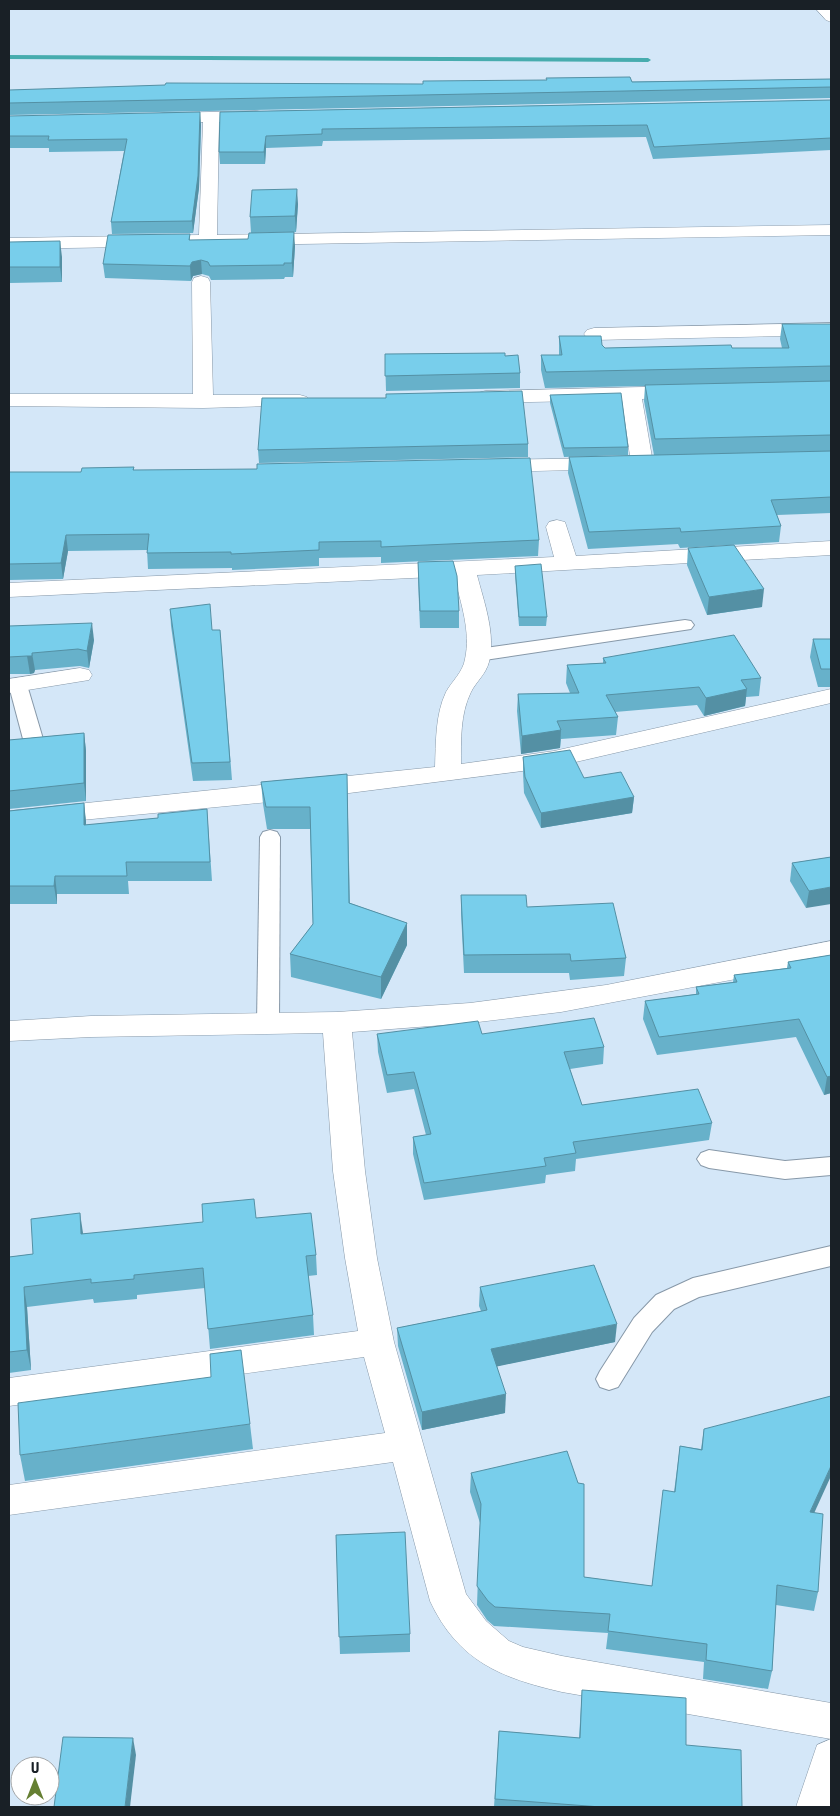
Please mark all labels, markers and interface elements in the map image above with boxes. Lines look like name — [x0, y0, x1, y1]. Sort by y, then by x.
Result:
north arrow — [10, 1756, 60, 1806]
text: U — [31, 1760, 39, 1776]

